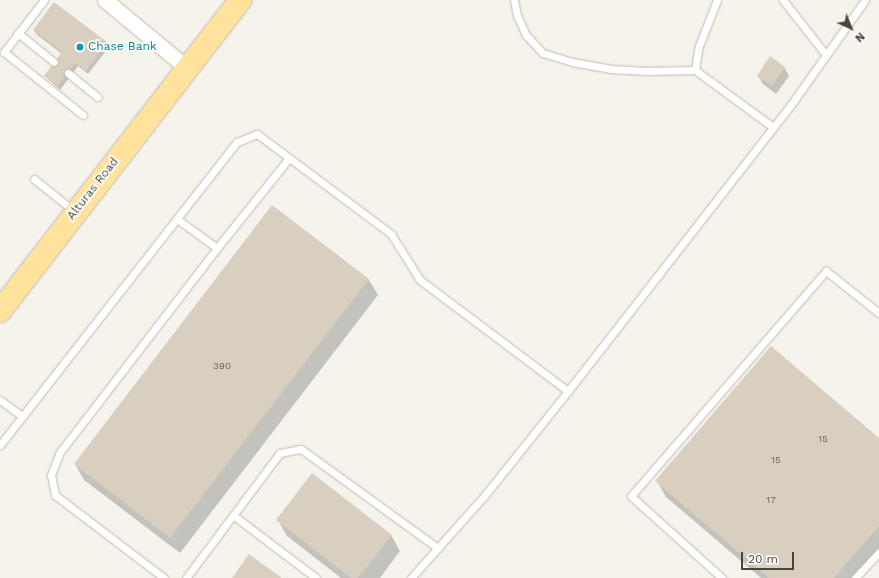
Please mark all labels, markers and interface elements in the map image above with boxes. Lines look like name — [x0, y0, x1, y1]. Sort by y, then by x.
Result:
north arrow — [831, 8, 871, 48]
text: N — [852, 29, 867, 45]
place label: Chase Bank — [88, 40, 157, 54]
marker: Chase Bank — [75, 42, 85, 52]
street label: Alturas Road — [64, 155, 122, 223]
house number: 390 — [213, 360, 231, 372]
house number: 15 — [818, 433, 828, 445]
house number: 15 — [771, 454, 781, 466]
house number: 17 — [766, 494, 776, 506]
scale bar — [743, 544, 796, 570]
text: 20 m — [748, 552, 778, 566]

